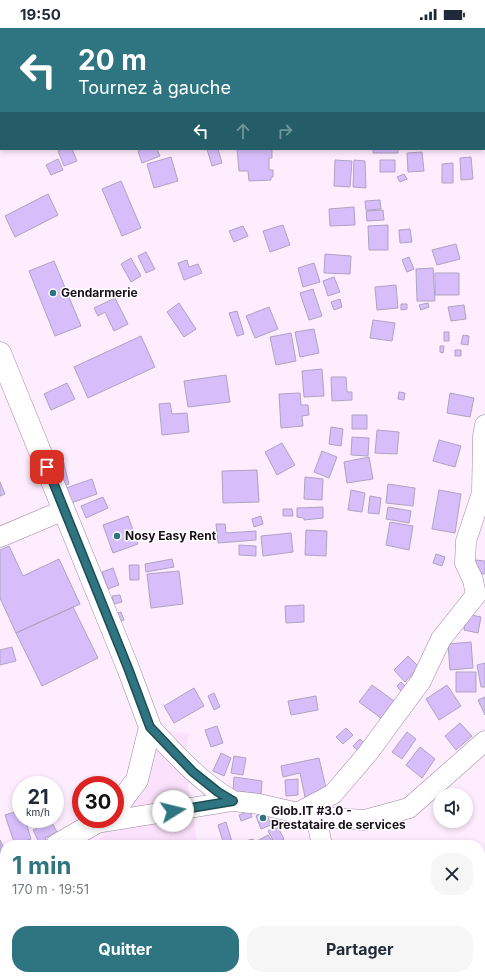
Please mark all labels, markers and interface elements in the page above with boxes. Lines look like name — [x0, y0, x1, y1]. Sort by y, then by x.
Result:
text: 19:50 — [20, 5, 61, 24]
text: 20 m — [78, 43, 147, 77]
icon: left — [12, 44, 64, 96]
text: Tournez à gauche — [78, 77, 231, 98]
icon: left — [190, 120, 212, 142]
icon: ahead — [232, 120, 254, 142]
icon: right — [274, 120, 296, 142]
place label: Gendarmerie — [61, 285, 138, 300]
marker: Gendarmerie — [48, 288, 58, 298]
pin — [30, 450, 64, 484]
icon: arrive — [36, 456, 58, 478]
place label: Nosy Easy Rent — [125, 528, 217, 543]
marker: Nosy Easy Rent — [112, 531, 122, 541]
speed limit sign: 30 — [72, 776, 124, 828]
text: 21 — [27, 785, 49, 809]
map controls — [433, 788, 473, 828]
button: sound — [433, 788, 473, 828]
position arrow — [152, 790, 194, 832]
place label: Glob.IT #3.0 - Prestataire de services — [271, 803, 406, 832]
text: km/h — [26, 806, 50, 818]
marker: Glob.IT #3.0 - Prestataire de services — [258, 813, 268, 823]
text: 1 min — [12, 851, 71, 880]
button: close — [431, 853, 473, 895]
text: 170 m · 19:51 — [12, 881, 89, 897]
button: Quitter — [12, 926, 239, 972]
button: Partager — [247, 926, 473, 972]

